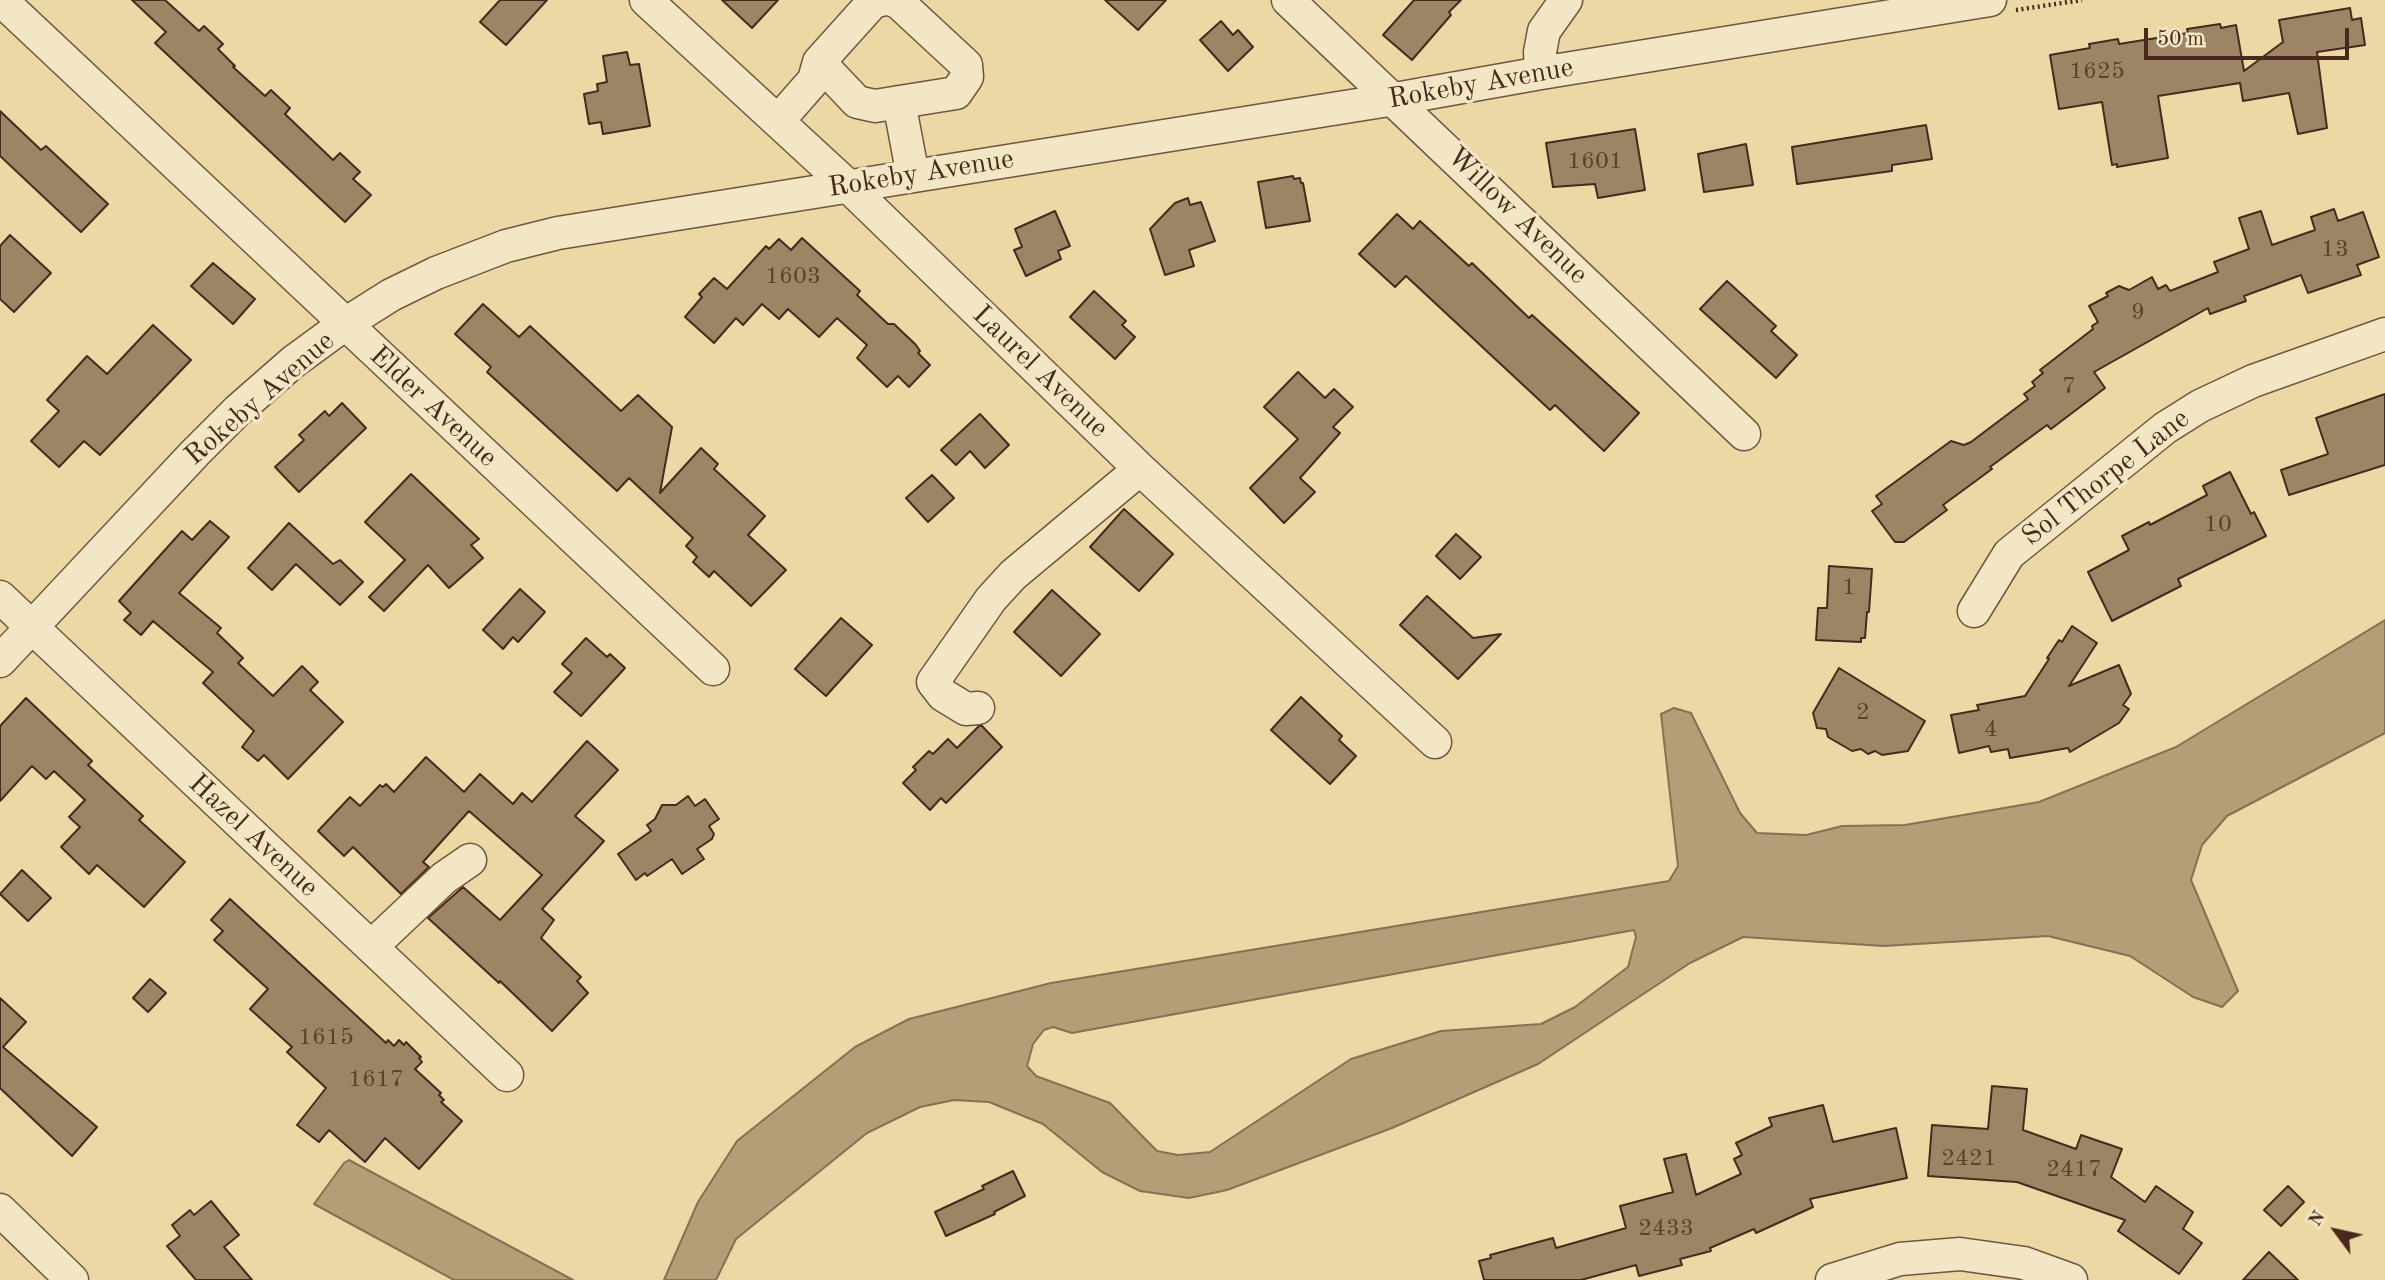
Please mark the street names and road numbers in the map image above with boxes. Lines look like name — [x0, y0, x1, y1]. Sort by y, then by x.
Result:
street label: Rokeby Avenue — [1386, 51, 1576, 117]
street label: Willow Avenue — [1439, 140, 1595, 292]
street label: Rokeby Avenue — [826, 143, 1016, 205]
street label: Laurel Avenue — [965, 299, 1115, 445]
street label: Rokeby Avenue — [178, 325, 342, 473]
street label: Elder Avenue — [362, 339, 504, 475]
street label: Sol Thorpe Lane — [2016, 402, 2196, 554]
street label: Hazel Avenue — [181, 767, 325, 905]

